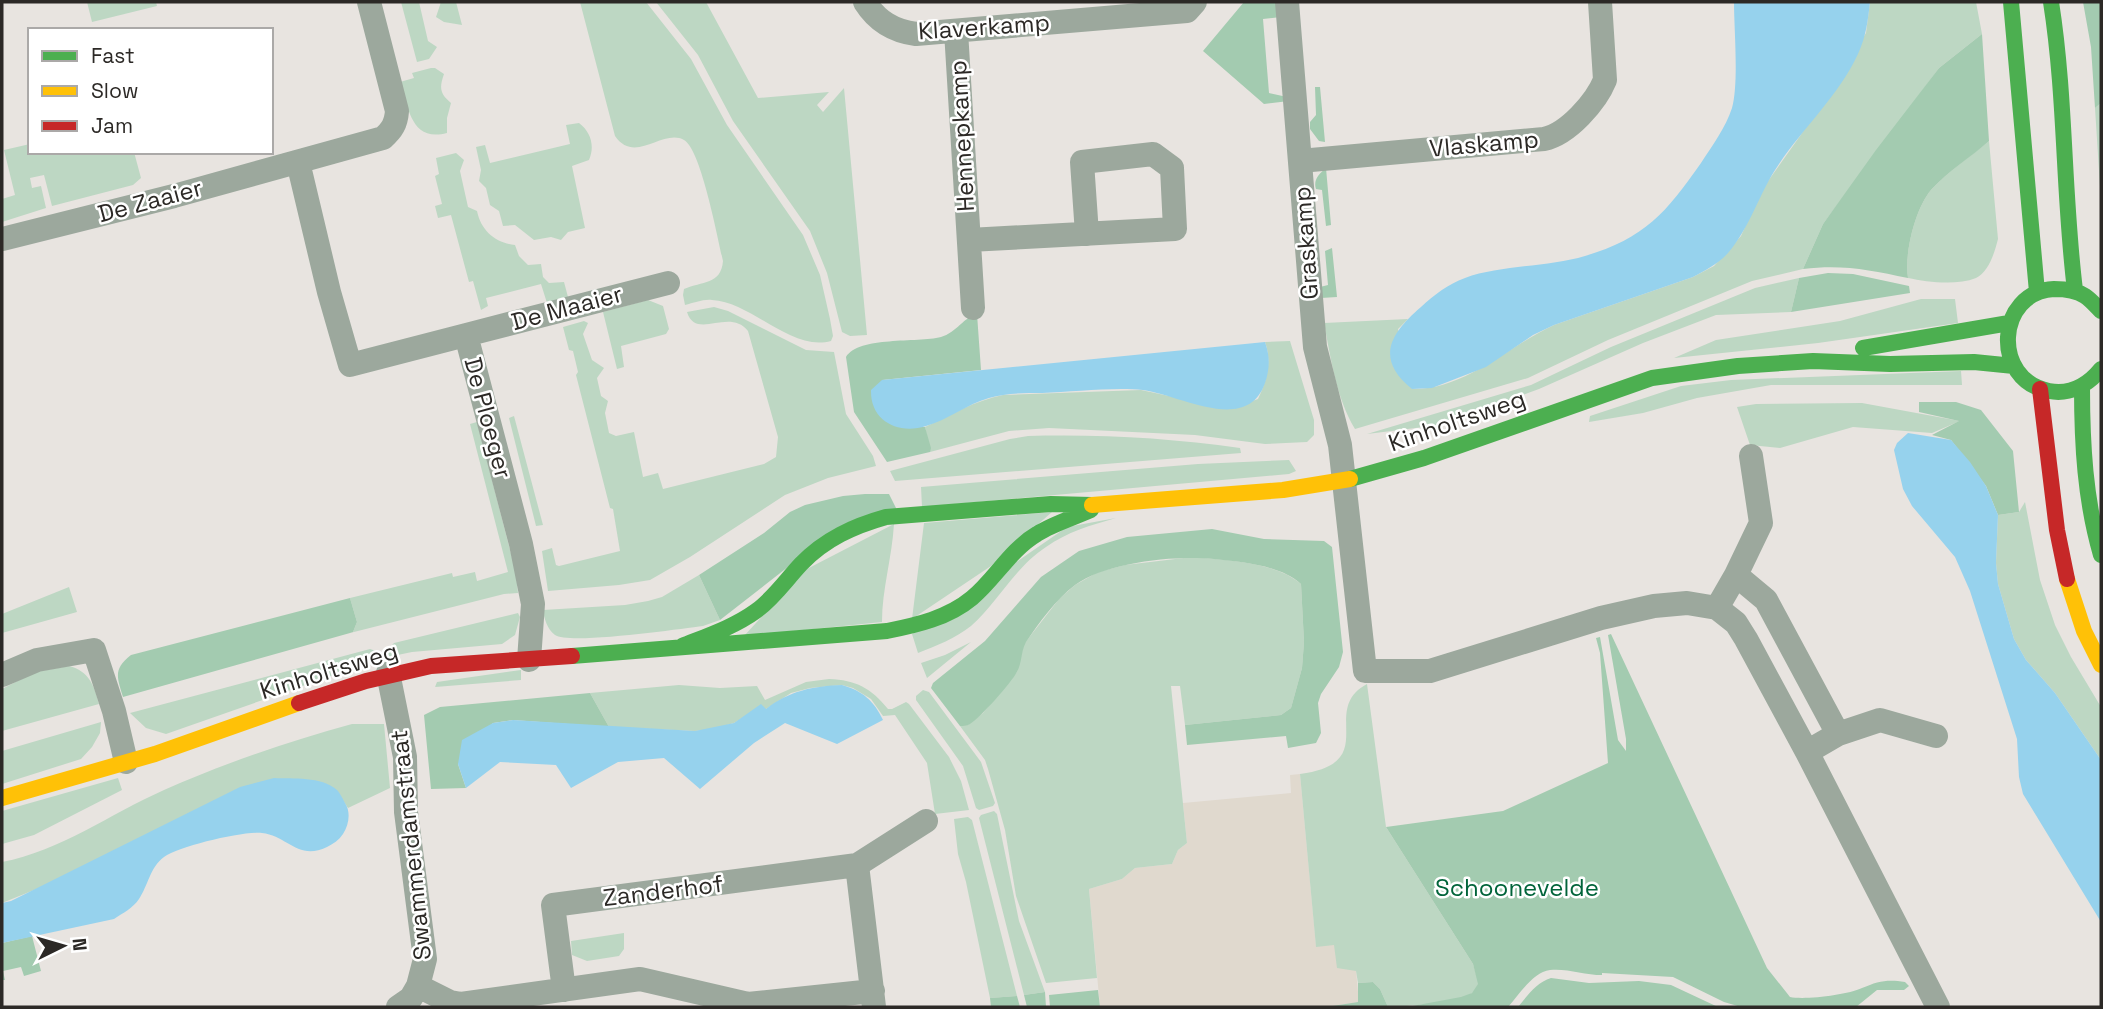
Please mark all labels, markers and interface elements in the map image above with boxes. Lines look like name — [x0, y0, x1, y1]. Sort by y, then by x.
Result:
street label: Klaverkamp — [917, 6, 1051, 47]
legend — [28, 28, 273, 154]
text: Fast — [91, 42, 135, 69]
street label: Hennepkamp — [942, 60, 981, 213]
text: Slow — [91, 77, 139, 104]
text: Jam — [91, 112, 133, 139]
street label: Vlaskamp — [1428, 123, 1540, 164]
street label: De Zaaier — [94, 172, 205, 229]
street label: Graskamp — [1286, 185, 1325, 301]
street label: De Maaier — [508, 278, 626, 337]
street label: De Ploeger — [457, 354, 520, 482]
street label: Kinholtsweg — [1384, 383, 1529, 458]
street label: Kinholtsweg — [256, 635, 402, 706]
street label: Swammerdamstraat — [383, 728, 438, 962]
street label: Zanderhof — [601, 868, 725, 913]
park label: Schoonevelde — [1435, 872, 1599, 903]
north arrow — [28, 911, 98, 981]
text: N — [66, 937, 92, 952]

